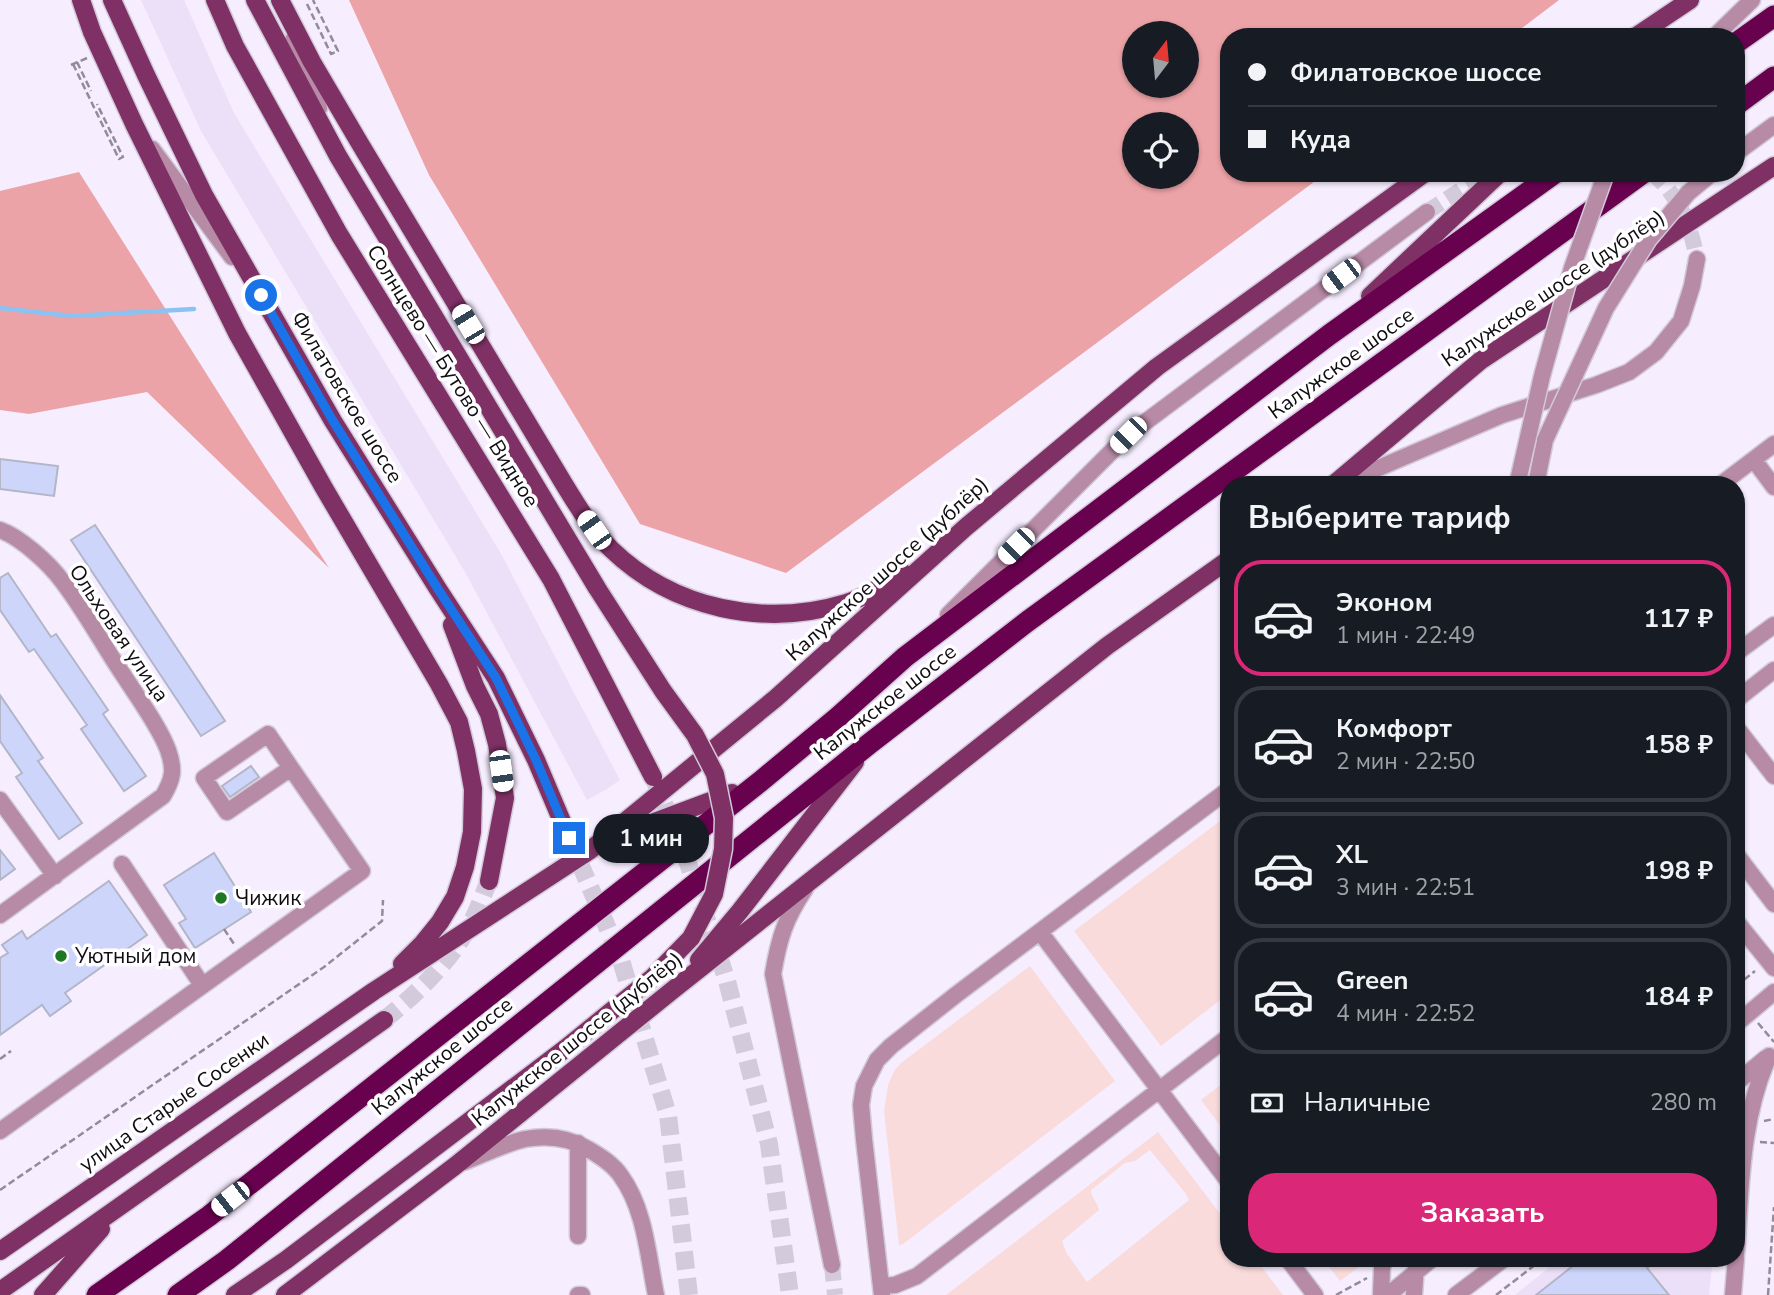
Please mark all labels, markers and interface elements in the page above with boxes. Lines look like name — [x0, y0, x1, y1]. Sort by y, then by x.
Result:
north arrow — [1122, 21, 1199, 98]
map controls — [1122, 21, 1199, 189]
text: Филатовское шоссе — [1290, 55, 1542, 90]
button: locate — [1122, 112, 1199, 189]
text: Куда — [1290, 122, 1351, 157]
street label: Калужское шоссе (дублёр) — [1436, 203, 1670, 373]
street label: Солнцево — Бутово — Видное — [360, 239, 546, 513]
car — [1318, 255, 1365, 297]
route start — [245, 279, 277, 311]
car — [449, 301, 488, 347]
street label: Калужское шоссе — [1262, 301, 1420, 425]
street label: Филатовское шоссе — [285, 306, 409, 488]
car — [1106, 413, 1151, 457]
street label: Калужское шоссе (дублёр) — [780, 470, 994, 668]
text: Выберите тариф — [1248, 496, 1511, 539]
car — [574, 507, 615, 553]
car — [994, 524, 1039, 568]
street label: Ольховая улица — [63, 559, 175, 707]
text: Эконом — [1336, 585, 1433, 620]
icon: car — [1252, 587, 1315, 650]
text: 117 ₽ — [1644, 601, 1713, 636]
text: 1 мин · 22:49 — [1336, 620, 1475, 651]
street label: Калужское шоссе — [808, 637, 962, 767]
text: Комфорт — [1336, 711, 1452, 746]
icon: car — [1252, 713, 1315, 776]
text: 158 ₽ — [1644, 727, 1713, 762]
text: 2 мин · 22:50 — [1336, 746, 1475, 777]
car — [488, 749, 515, 793]
callout: 1 мин — [594, 814, 709, 862]
route end — [553, 822, 585, 854]
text: 1 мин — [619, 823, 683, 854]
text: XL — [1336, 837, 1368, 872]
icon: car — [1252, 839, 1315, 902]
text: 198 ₽ — [1644, 853, 1713, 888]
text: 3 мин · 22:51 — [1336, 872, 1475, 903]
place label: Чижик — [235, 884, 302, 912]
marker: Чижик — [213, 890, 229, 906]
place label: Уютный дом — [74, 942, 196, 970]
street label: Калужское шоссе (дублёр) — [466, 945, 688, 1133]
marker: Уютный дом — [53, 948, 69, 964]
text: Green — [1336, 963, 1409, 998]
icon: car — [1252, 965, 1315, 1028]
text: 184 ₽ — [1644, 979, 1713, 1014]
street label: Калужское шоссе — [366, 990, 518, 1122]
text: 4 мин · 22:52 — [1336, 998, 1475, 1029]
street label: улица Старые Сосенки — [73, 1026, 275, 1178]
icon: cash — [1248, 1084, 1286, 1122]
text: Наличные — [1304, 1085, 1431, 1120]
text: 280 m — [1650, 1087, 1717, 1118]
button: Заказать — [1248, 1173, 1717, 1253]
car — [207, 1178, 254, 1220]

